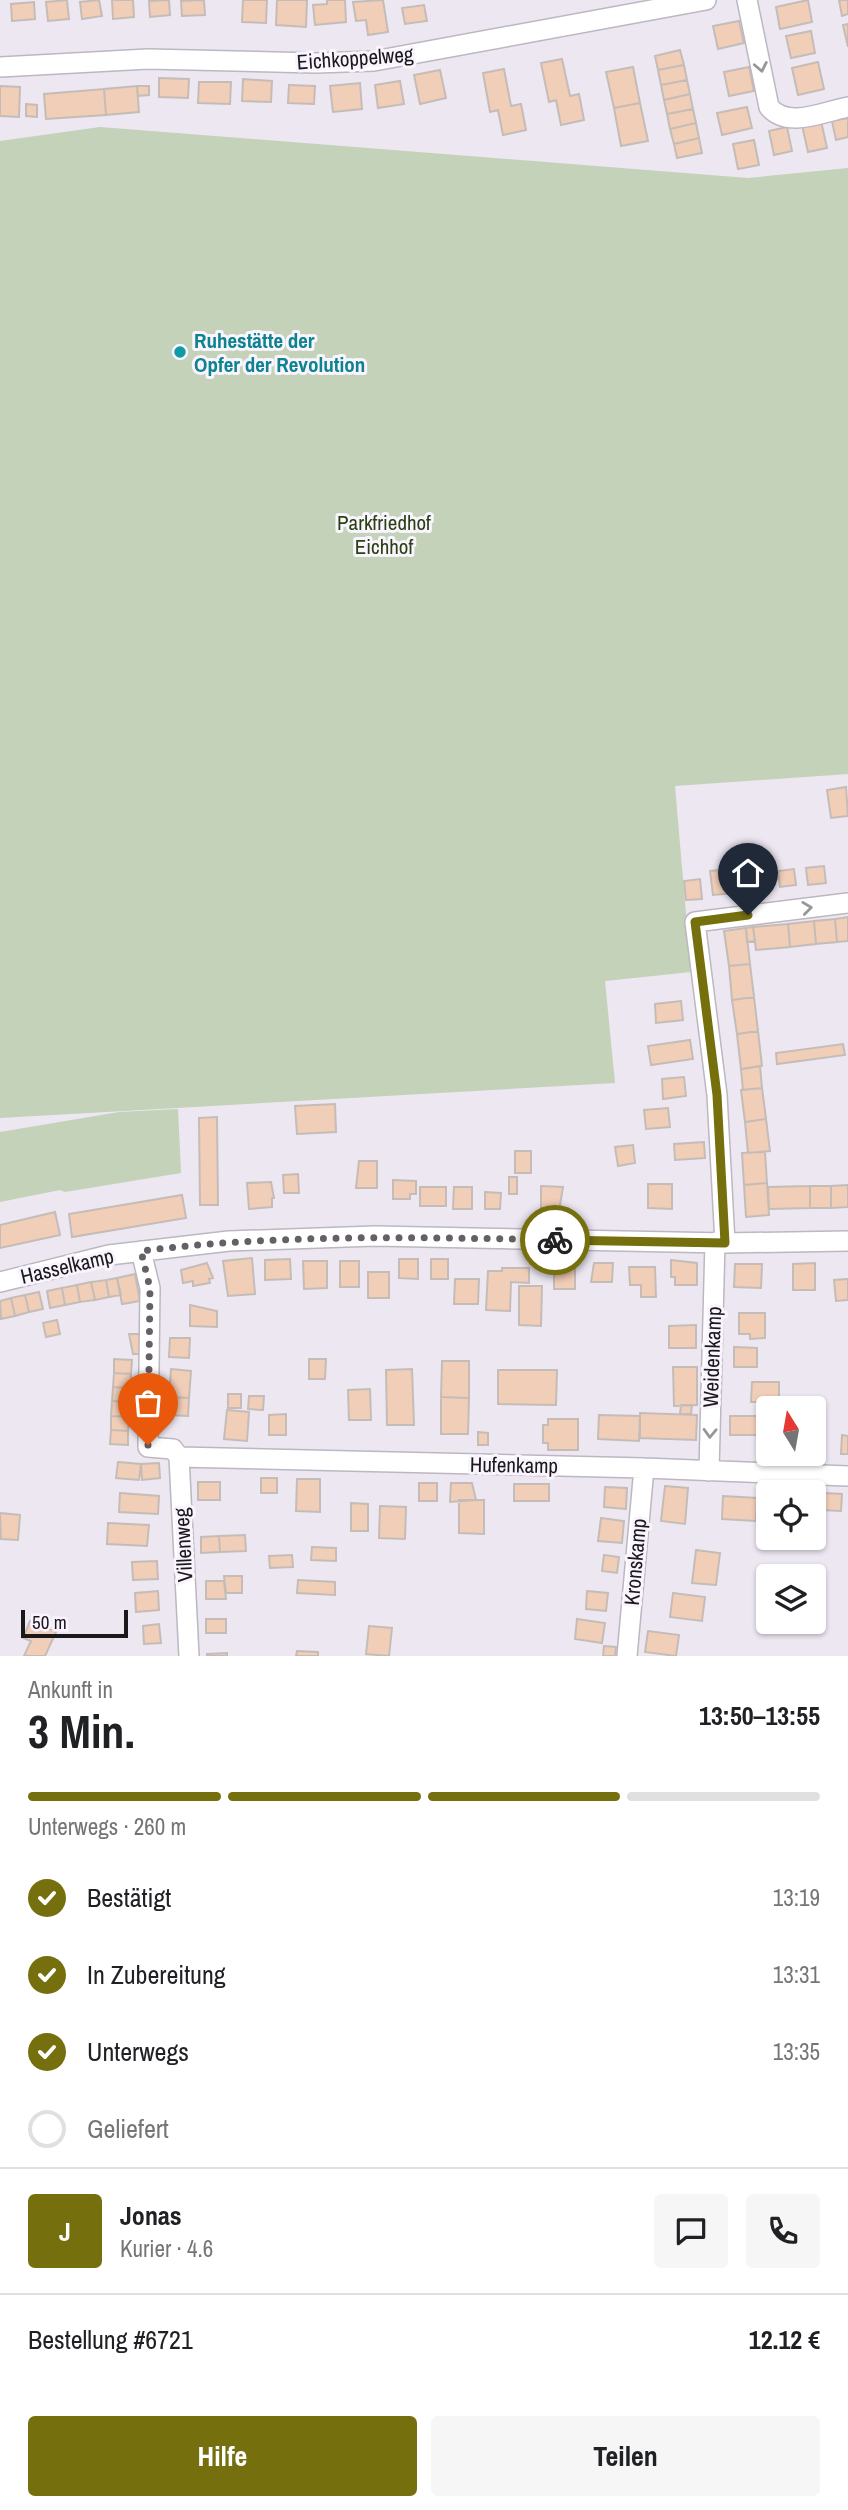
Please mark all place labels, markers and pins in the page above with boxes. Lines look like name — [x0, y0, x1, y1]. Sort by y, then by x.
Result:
place label: Ruhestätte der Opfer der Revolution — [194, 326, 365, 379]
marker: Ruhestätte der Opfer der Revolution — [172, 344, 188, 360]
pin — [718, 843, 778, 915]
pin — [118, 1373, 178, 1445]

